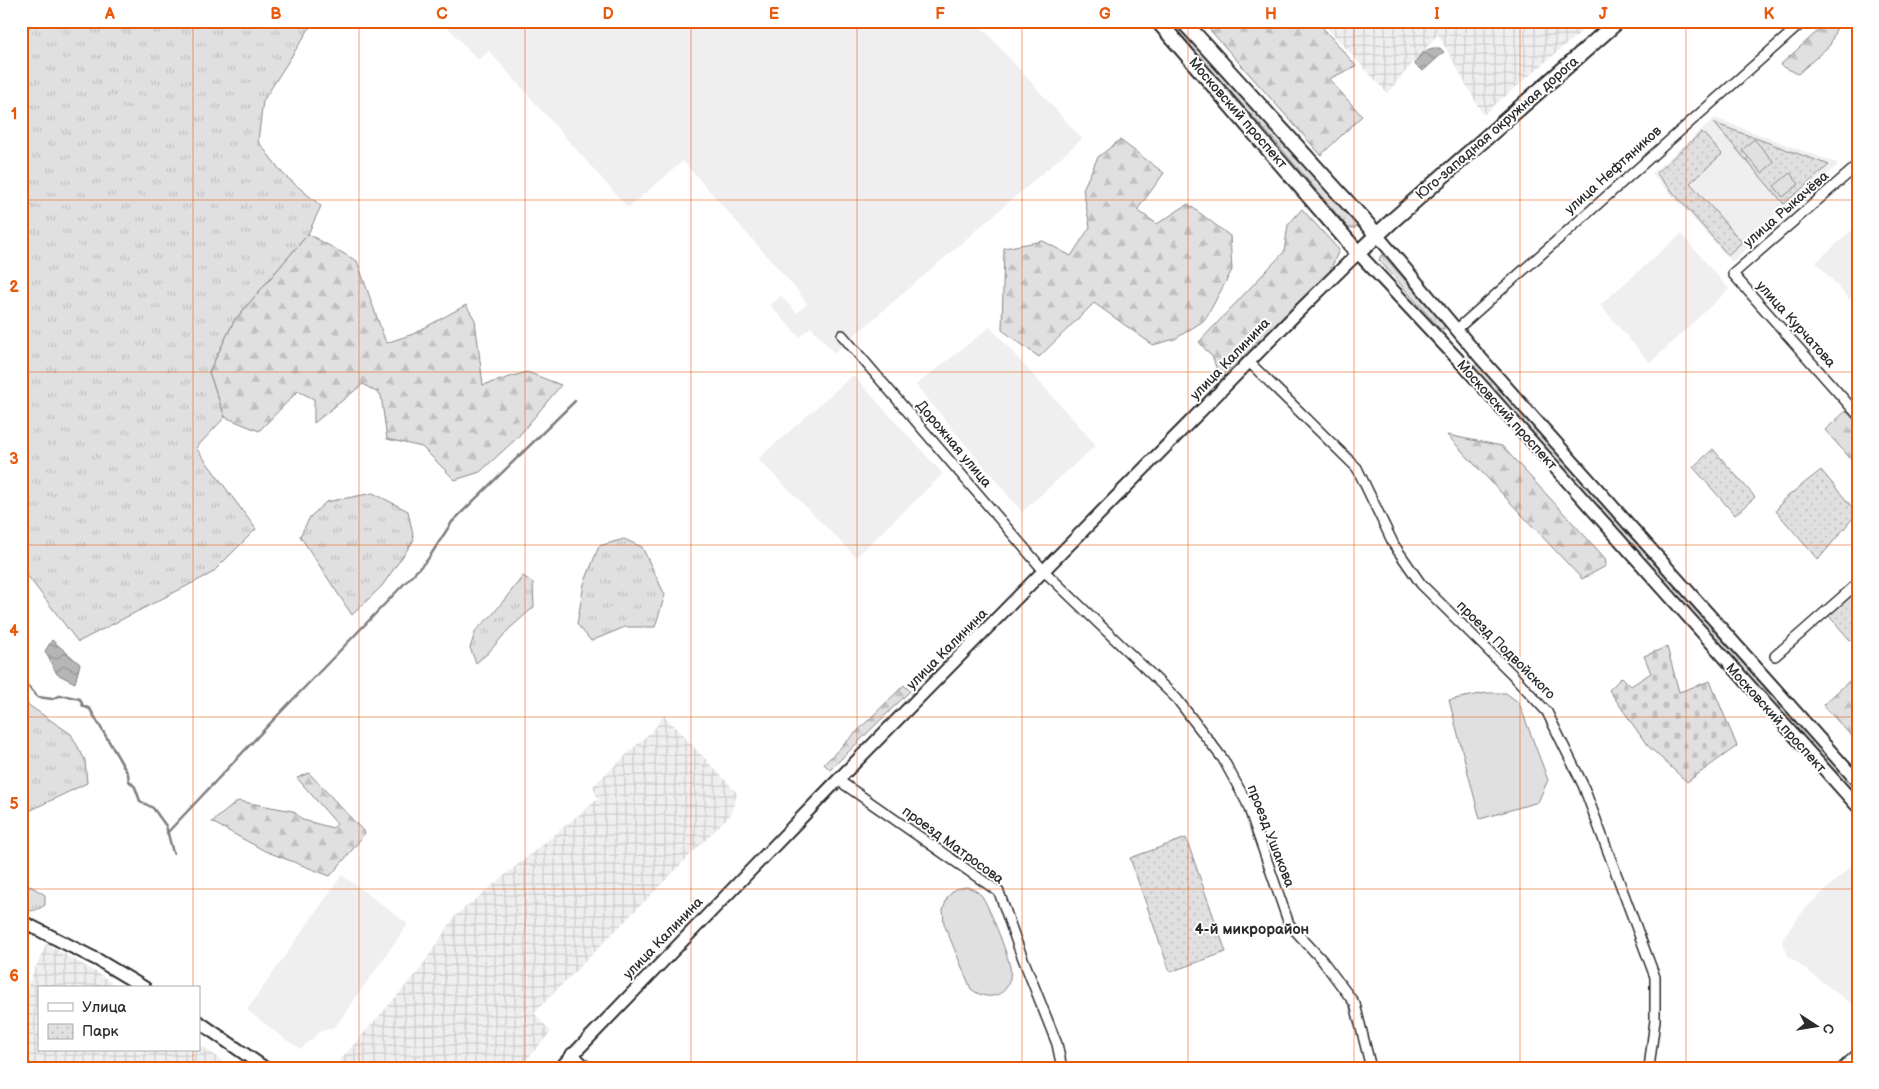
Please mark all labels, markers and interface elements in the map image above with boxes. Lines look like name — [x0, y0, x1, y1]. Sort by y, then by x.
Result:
text: A — [104, 5, 115, 24]
text: B — [270, 5, 282, 24]
text: C — [436, 5, 448, 24]
text: D — [602, 5, 614, 24]
text: E — [769, 5, 779, 24]
text: F — [935, 5, 945, 24]
text: G — [1099, 5, 1111, 24]
text: H — [1265, 5, 1277, 24]
text: I — [1434, 5, 1440, 24]
text: J — [1599, 5, 1608, 24]
text: K — [1764, 5, 1775, 24]
street label: Юго-западная окружная дорога — [1412, 52, 1582, 203]
street label: Московский проспект — [1185, 54, 1291, 172]
text: 1 — [11, 105, 17, 124]
street label: улица Нефтяников — [1561, 122, 1665, 218]
street label: улица Рыкачёва — [1740, 167, 1833, 251]
street label: улица Курчатова — [1753, 277, 1840, 371]
text: 2 — [9, 278, 19, 297]
street label: улица Калинина — [1187, 314, 1274, 404]
street label: Московский проспект — [1453, 357, 1561, 474]
street label: Дорожная улица — [913, 397, 996, 492]
text: 3 — [9, 450, 19, 469]
street label: проезд Подвойского — [1453, 597, 1559, 703]
street label: улица Калинина — [903, 604, 992, 693]
text: 4 — [9, 622, 19, 641]
street label: Московский проспект — [1722, 660, 1830, 777]
street label: проезд Ушакова — [1244, 782, 1299, 890]
text: 5 — [9, 795, 19, 814]
street label: проезд Матросова — [899, 802, 1008, 888]
street label: улица Калинина — [620, 893, 707, 983]
district label: 4-й микрорайон — [1195, 920, 1309, 939]
text: 6 — [9, 967, 19, 986]
legend — [38, 986, 200, 1052]
text: Улица — [82, 998, 127, 1017]
north arrow — [1792, 1002, 1842, 1052]
text: Парк — [82, 1022, 119, 1041]
text: С — [1819, 1022, 1838, 1035]

